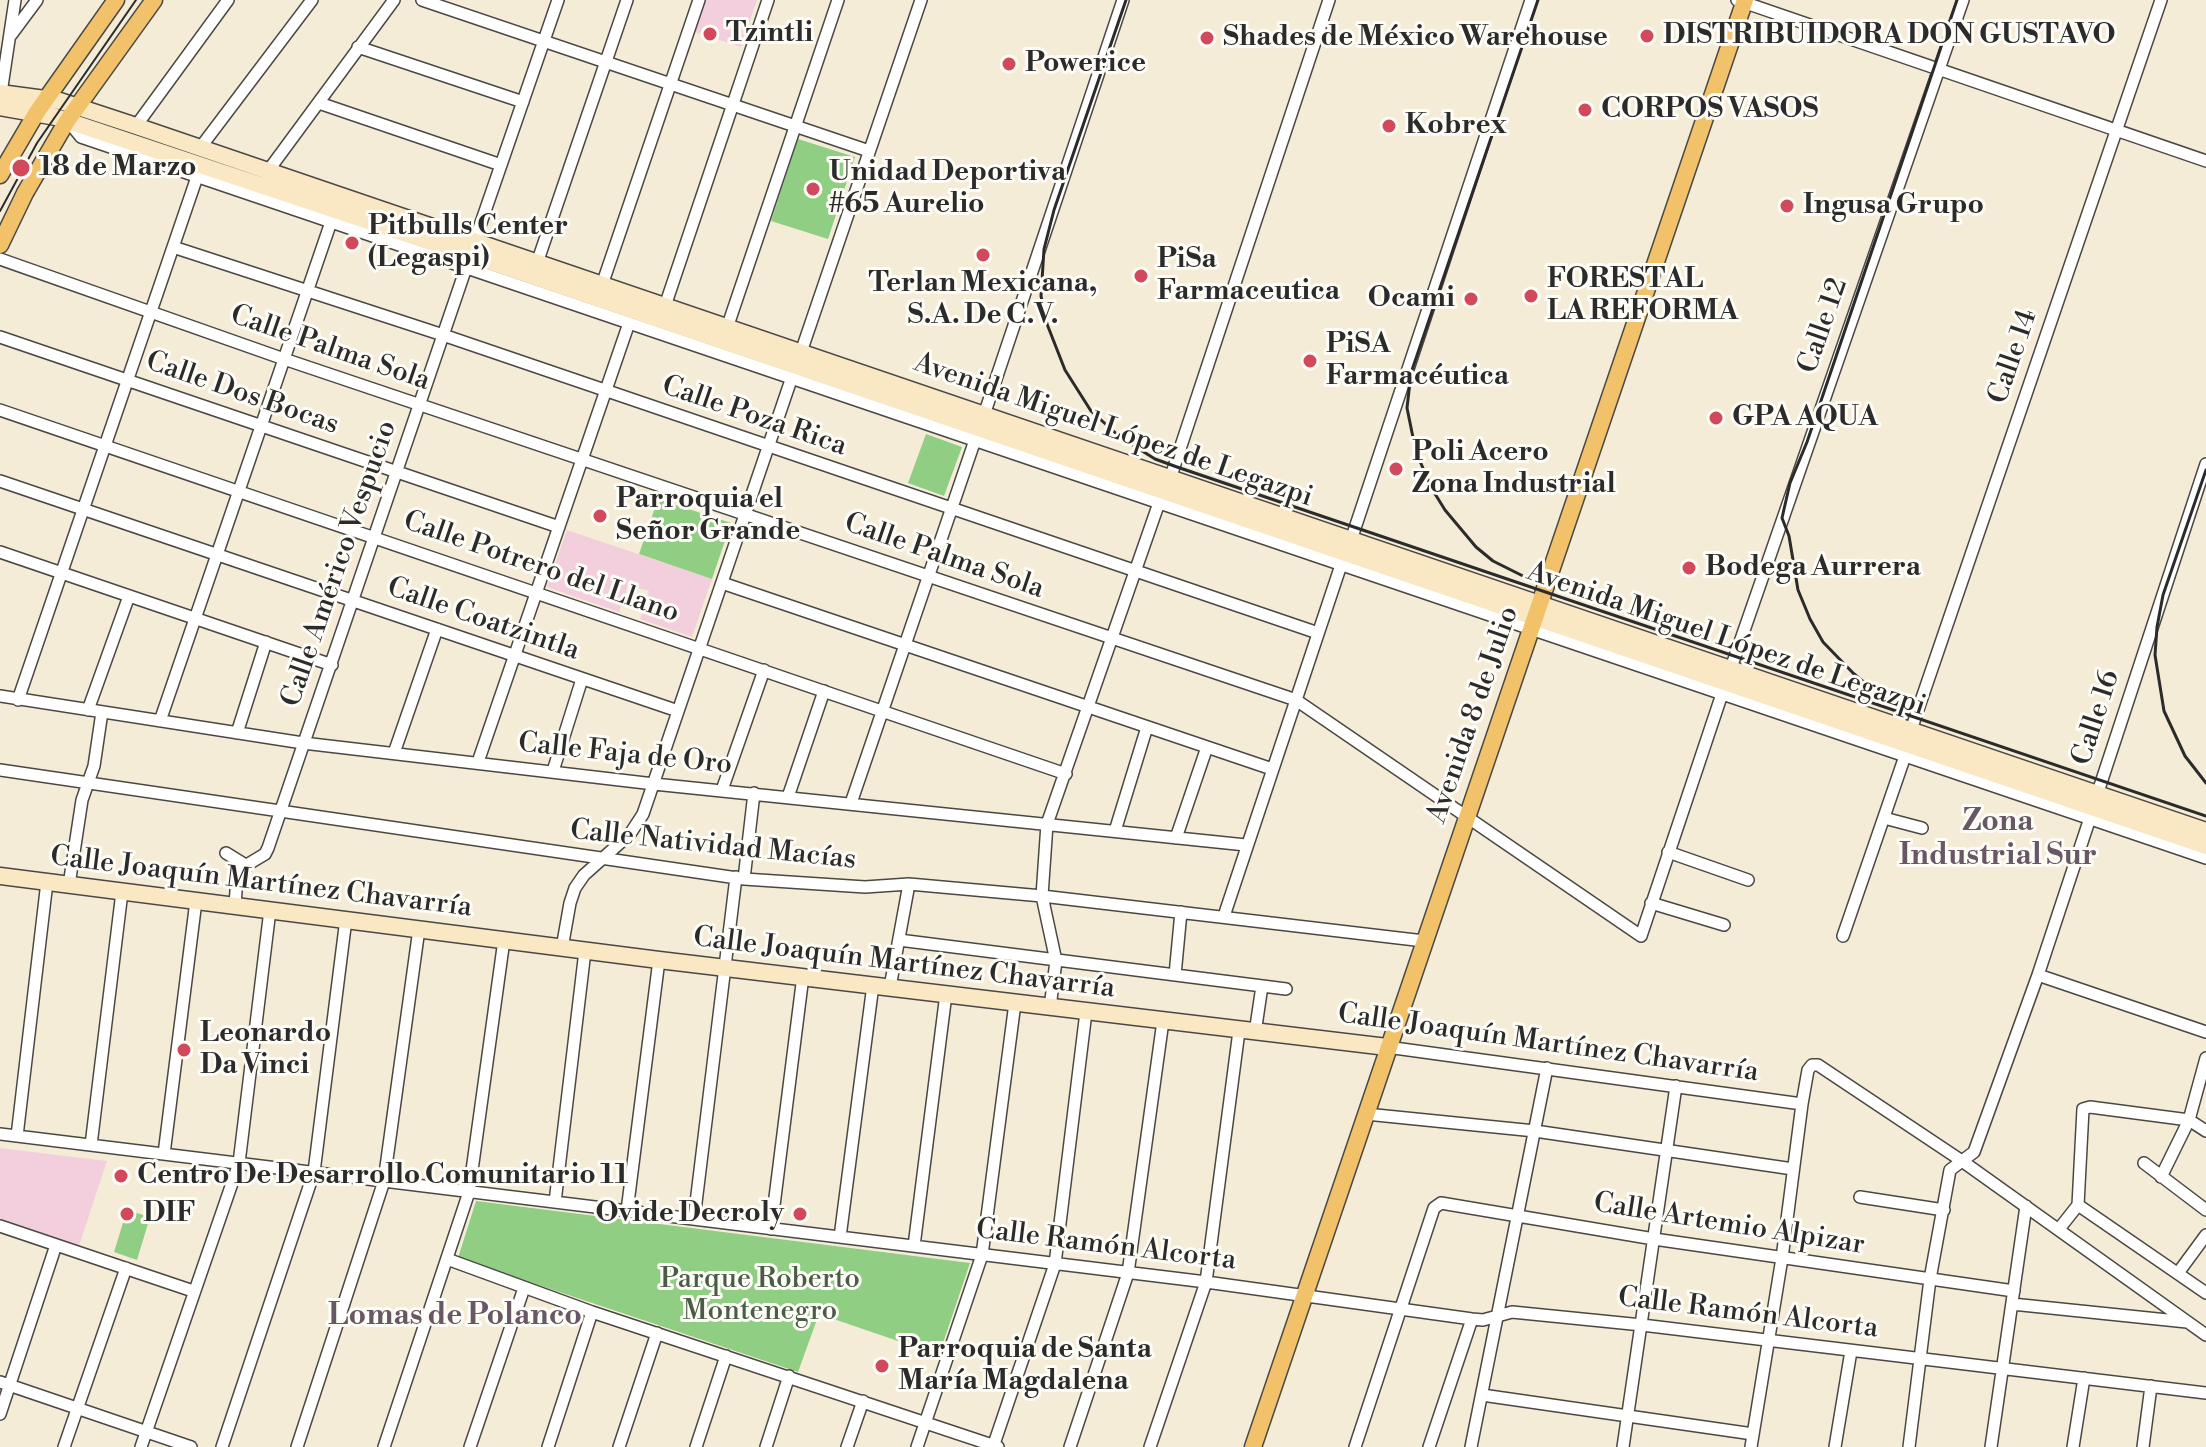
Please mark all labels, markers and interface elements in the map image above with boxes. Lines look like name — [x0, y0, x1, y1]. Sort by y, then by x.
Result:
place label: Tzintli — [726, 17, 813, 51]
place label: DISTRIBUIDORA DON GUSTAVO — [1663, 19, 2116, 53]
place label: Shades de México Warehouse — [1223, 21, 1608, 55]
marker: Tzintli — [701, 25, 719, 43]
marker: DISTRIBUIDORA DON GUSTAVO — [1638, 27, 1656, 45]
marker: Shades de México Warehouse — [1198, 29, 1216, 47]
place label: Powerice — [1025, 47, 1146, 81]
marker: Powerice — [1000, 55, 1018, 73]
place label: CORPOS VASOS — [1601, 93, 1818, 127]
marker: CORPOS VASOS — [1576, 101, 1594, 119]
place label: Kobrex — [1405, 109, 1507, 143]
marker: Kobrex — [1380, 117, 1398, 135]
place label: 18 de Marzo — [39, 151, 197, 185]
place label: Unidad Deportiva #65 Aurelio — [829, 156, 1066, 222]
marker: 18 de Marzo — [10, 157, 32, 179]
marker: Unidad Deportiva #65 Aurelio — [804, 180, 822, 198]
place label: Ingusa Grupo — [1803, 189, 1984, 223]
marker: Ingusa Grupo — [1778, 197, 1796, 215]
place label: Pitbulls Center (Legaspi) — [368, 210, 568, 276]
marker: Pitbulls Center (Legaspi) — [343, 234, 361, 252]
place label: PiSa Farmaceutica — [1157, 243, 1340, 309]
marker: Terlan Mexicana, S.A. De C.V. — [974, 246, 992, 264]
place label: FORESTAL LA REFORMA — [1547, 263, 1738, 329]
place label: Terlan Mexicana, S.A. De C.V. — [869, 267, 1097, 333]
marker: PiSa Farmaceutica — [1132, 267, 1150, 285]
street label: Calle 12 — [1792, 274, 1856, 378]
place label: Ocami — [1368, 282, 1455, 316]
marker: FORESTAL LA REFORMA — [1522, 287, 1540, 305]
marker: Ocami — [1462, 290, 1480, 308]
street label: Calle Palma Sola — [226, 299, 434, 399]
street label: Calle 14 — [1982, 305, 2046, 409]
place label: PiSA Farmacéutica — [1326, 328, 1509, 394]
street label: Calle Dos Bocas — [141, 345, 343, 443]
street label: Avenida Miguel López de Legazpi — [909, 347, 1317, 515]
marker: PiSA Farmacéutica — [1301, 352, 1319, 370]
street label: Calle Poza Rica — [657, 370, 851, 464]
place label: GPA AQUA — [1732, 401, 1878, 435]
marker: GPA AQUA — [1707, 409, 1725, 427]
street label: Calle Américo Vespucio — [275, 416, 405, 712]
place label: Poli Acero Zona Industrial — [1412, 436, 1616, 502]
marker: Poli Acero Zona Industrial — [1387, 460, 1405, 478]
place label: Parroquia el Señor Grande — [616, 483, 800, 549]
street label: Calle Potrero del Llano — [399, 505, 683, 631]
marker: Parroquia el Señor Grande — [591, 507, 609, 525]
street label: Calle Palma Sola — [840, 507, 1048, 607]
place label: Bodega Aurrera — [1705, 551, 1921, 585]
street label: Avenida Miguel López de Legazpi — [1522, 556, 1930, 724]
marker: Bodega Aurrera — [1680, 559, 1698, 577]
street label: Calle Coatzintla — [383, 571, 583, 669]
street label: Avenida 8 de Julio — [1421, 602, 1527, 828]
street label: Calle 16 — [2066, 666, 2128, 770]
street label: Calle Faja de Oro — [516, 727, 734, 783]
district label: Zona Industrial Sur — [1899, 805, 2097, 876]
street label: Calle Natividad Macías — [568, 814, 858, 878]
street label: Calle Joaquín Martínez Chavarría — [48, 840, 474, 926]
street label: Calle Joaquín Martínez Chavarría — [691, 921, 1117, 1007]
street label: Calle Joaquín Martínez Chavarría — [1336, 998, 1760, 1090]
place label: Leonardo Da Vinci — [200, 1017, 331, 1083]
marker: Leonardo Da Vinci — [175, 1041, 193, 1059]
place label: Centro De Desarrollo Comunitario 11 — [137, 1159, 628, 1193]
marker: Centro De Desarrollo Comunitario 11 — [112, 1167, 130, 1185]
street label: Calle Artemio Alpizar — [1591, 1187, 1867, 1263]
place label: DIF — [143, 1197, 196, 1231]
place label: Ovide Decroly — [595, 1197, 784, 1231]
marker: DIF — [118, 1205, 136, 1223]
marker: Ovide Decroly — [791, 1205, 809, 1223]
street label: Calle Ramón Alcorta — [974, 1213, 1238, 1279]
park label: Parque Roberto Montenegro — [660, 1263, 860, 1329]
street label: Calle Ramón Alcorta — [1616, 1281, 1880, 1347]
district label: Lomas de Polanco — [328, 1299, 582, 1335]
place label: Parroquia de Santa María Magdalena — [898, 1333, 1152, 1399]
marker: Parroquia de Santa María Magdalena — [873, 1357, 891, 1375]

